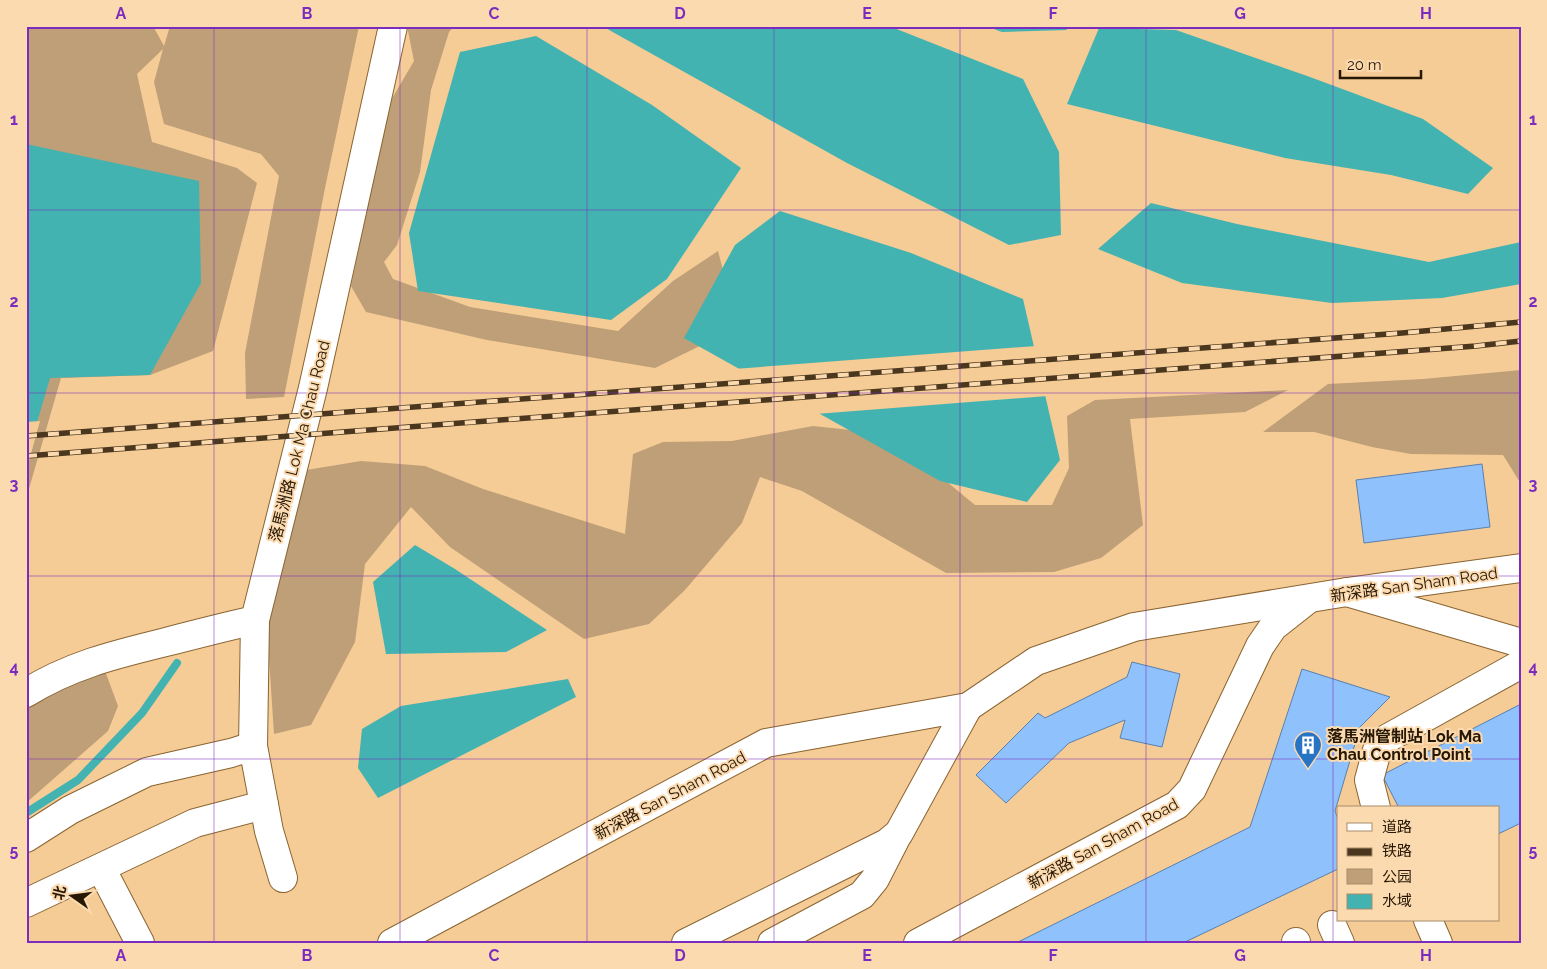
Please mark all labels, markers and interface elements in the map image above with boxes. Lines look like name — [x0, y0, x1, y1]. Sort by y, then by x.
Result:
text: A — [116, 4, 127, 23]
text: B — [302, 4, 313, 23]
text: C — [489, 4, 500, 23]
text: D — [674, 4, 686, 23]
text: E — [862, 4, 872, 23]
text: F — [1048, 4, 1058, 23]
text: G — [1234, 4, 1246, 23]
text: H — [1420, 4, 1432, 23]
scale bar — [1340, 48, 1421, 80]
text: 20 m — [1347, 56, 1382, 74]
text: 1 — [10, 110, 18, 129]
text: 1 — [1529, 110, 1537, 129]
text: 2 — [9, 292, 19, 311]
text: 2 — [1528, 292, 1538, 311]
street label: 落馬洲路 Lok Ma Chau Road — [265, 338, 334, 544]
text: 3 — [10, 475, 19, 494]
text: 3 — [1529, 475, 1538, 494]
street label: 新深路 San Sham Road — [1329, 563, 1499, 606]
text: 4 — [9, 658, 19, 677]
text: 4 — [1528, 658, 1538, 677]
place label: 落馬洲管制站 Lok Ma Chau Control Point — [1327, 727, 1482, 764]
building icon: 落馬洲管制站 Lok Ma Chau Control Point — [1293, 730, 1323, 769]
street label: 新深路 San Sham Road — [591, 747, 749, 843]
street label: 新深路 San Sham Road — [1025, 794, 1182, 893]
legend — [1337, 806, 1500, 922]
text: 道路 — [1382, 818, 1412, 836]
text: 5 — [10, 841, 19, 860]
text: 5 — [1529, 841, 1538, 860]
text: 铁路 — [1382, 842, 1412, 860]
text: 公园 — [1382, 868, 1412, 886]
north arrow — [48, 872, 98, 922]
text: 北 — [50, 884, 69, 902]
text: 水域 — [1382, 892, 1412, 910]
text: A — [116, 946, 127, 965]
text: B — [302, 946, 313, 965]
text: C — [489, 946, 500, 965]
text: D — [674, 946, 686, 965]
text: E — [862, 946, 872, 965]
text: F — [1048, 946, 1058, 965]
text: G — [1234, 946, 1246, 965]
text: H — [1420, 946, 1432, 965]

